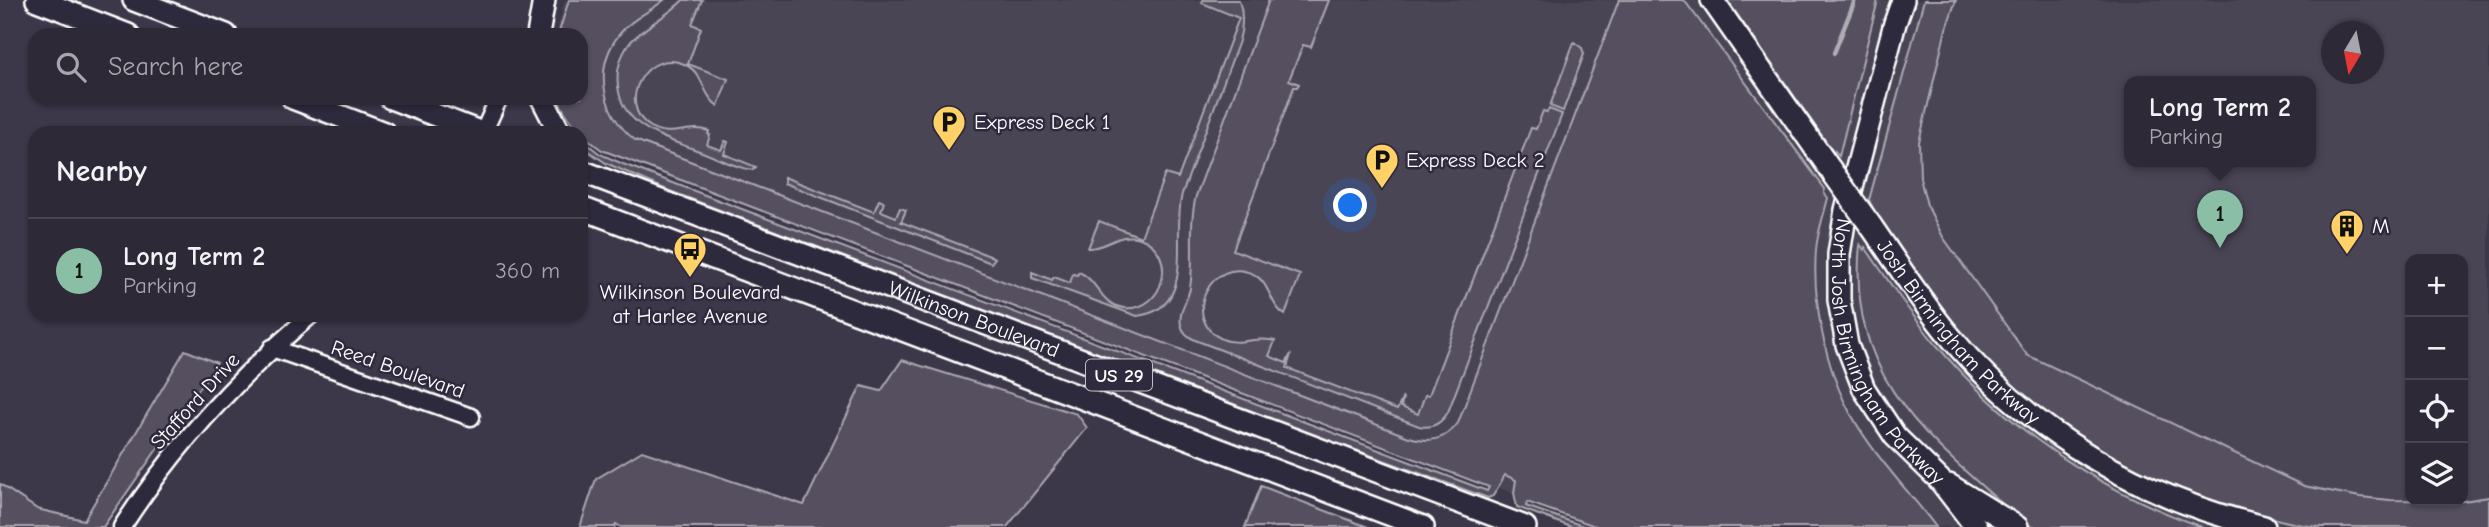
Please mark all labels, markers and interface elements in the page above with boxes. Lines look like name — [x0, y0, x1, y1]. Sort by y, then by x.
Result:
north arrow — [2321, 21, 2384, 84]
search box — [28, 28, 588, 105]
icon: search — [52, 48, 90, 86]
text: Search here — [108, 52, 243, 82]
popup — [2124, 76, 2316, 167]
text: Long Term 2 — [2149, 93, 2291, 123]
parking icon: Express Deck 1 — [930, 103, 968, 152]
place label: Express Deck 1 — [974, 110, 1110, 134]
text: Parking — [2149, 123, 2223, 150]
parking icon: Express Deck 2 — [1363, 141, 1401, 190]
place label: Express Deck 2 — [1406, 148, 1545, 172]
text: Nearby — [56, 154, 147, 189]
your location — [1333, 188, 1367, 222]
pin: 1 — [2197, 190, 2243, 248]
building icon: M — [2328, 207, 2366, 256]
place label: M — [2372, 214, 2390, 238]
street label: North Josh Birmingham Parkway — [1827, 217, 1950, 490]
bus stop icon: Wilkinson Boulevard at Harlee Avenue — [671, 230, 709, 279]
street label: Josh Birmingham Parkway — [1872, 235, 2045, 430]
text: Long Term 2 — [123, 242, 265, 272]
map controls — [2405, 254, 2468, 506]
button: + — [2405, 254, 2468, 317]
text: 1 — [74, 257, 84, 284]
text: 360 m — [495, 257, 560, 284]
text: Parking — [123, 272, 197, 299]
street label: Wilkinson Boulevard — [885, 276, 1063, 362]
place label: Wilkinson Boulevard at Harlee Avenue — [600, 280, 780, 328]
button: − — [2405, 317, 2468, 380]
street label: Reed Boulevard — [328, 335, 468, 403]
street label: Stafford Drive — [145, 348, 245, 454]
road number: US 29 — [1086, 360, 1152, 390]
button: locate — [2405, 380, 2468, 443]
button: layers — [2405, 443, 2468, 506]

